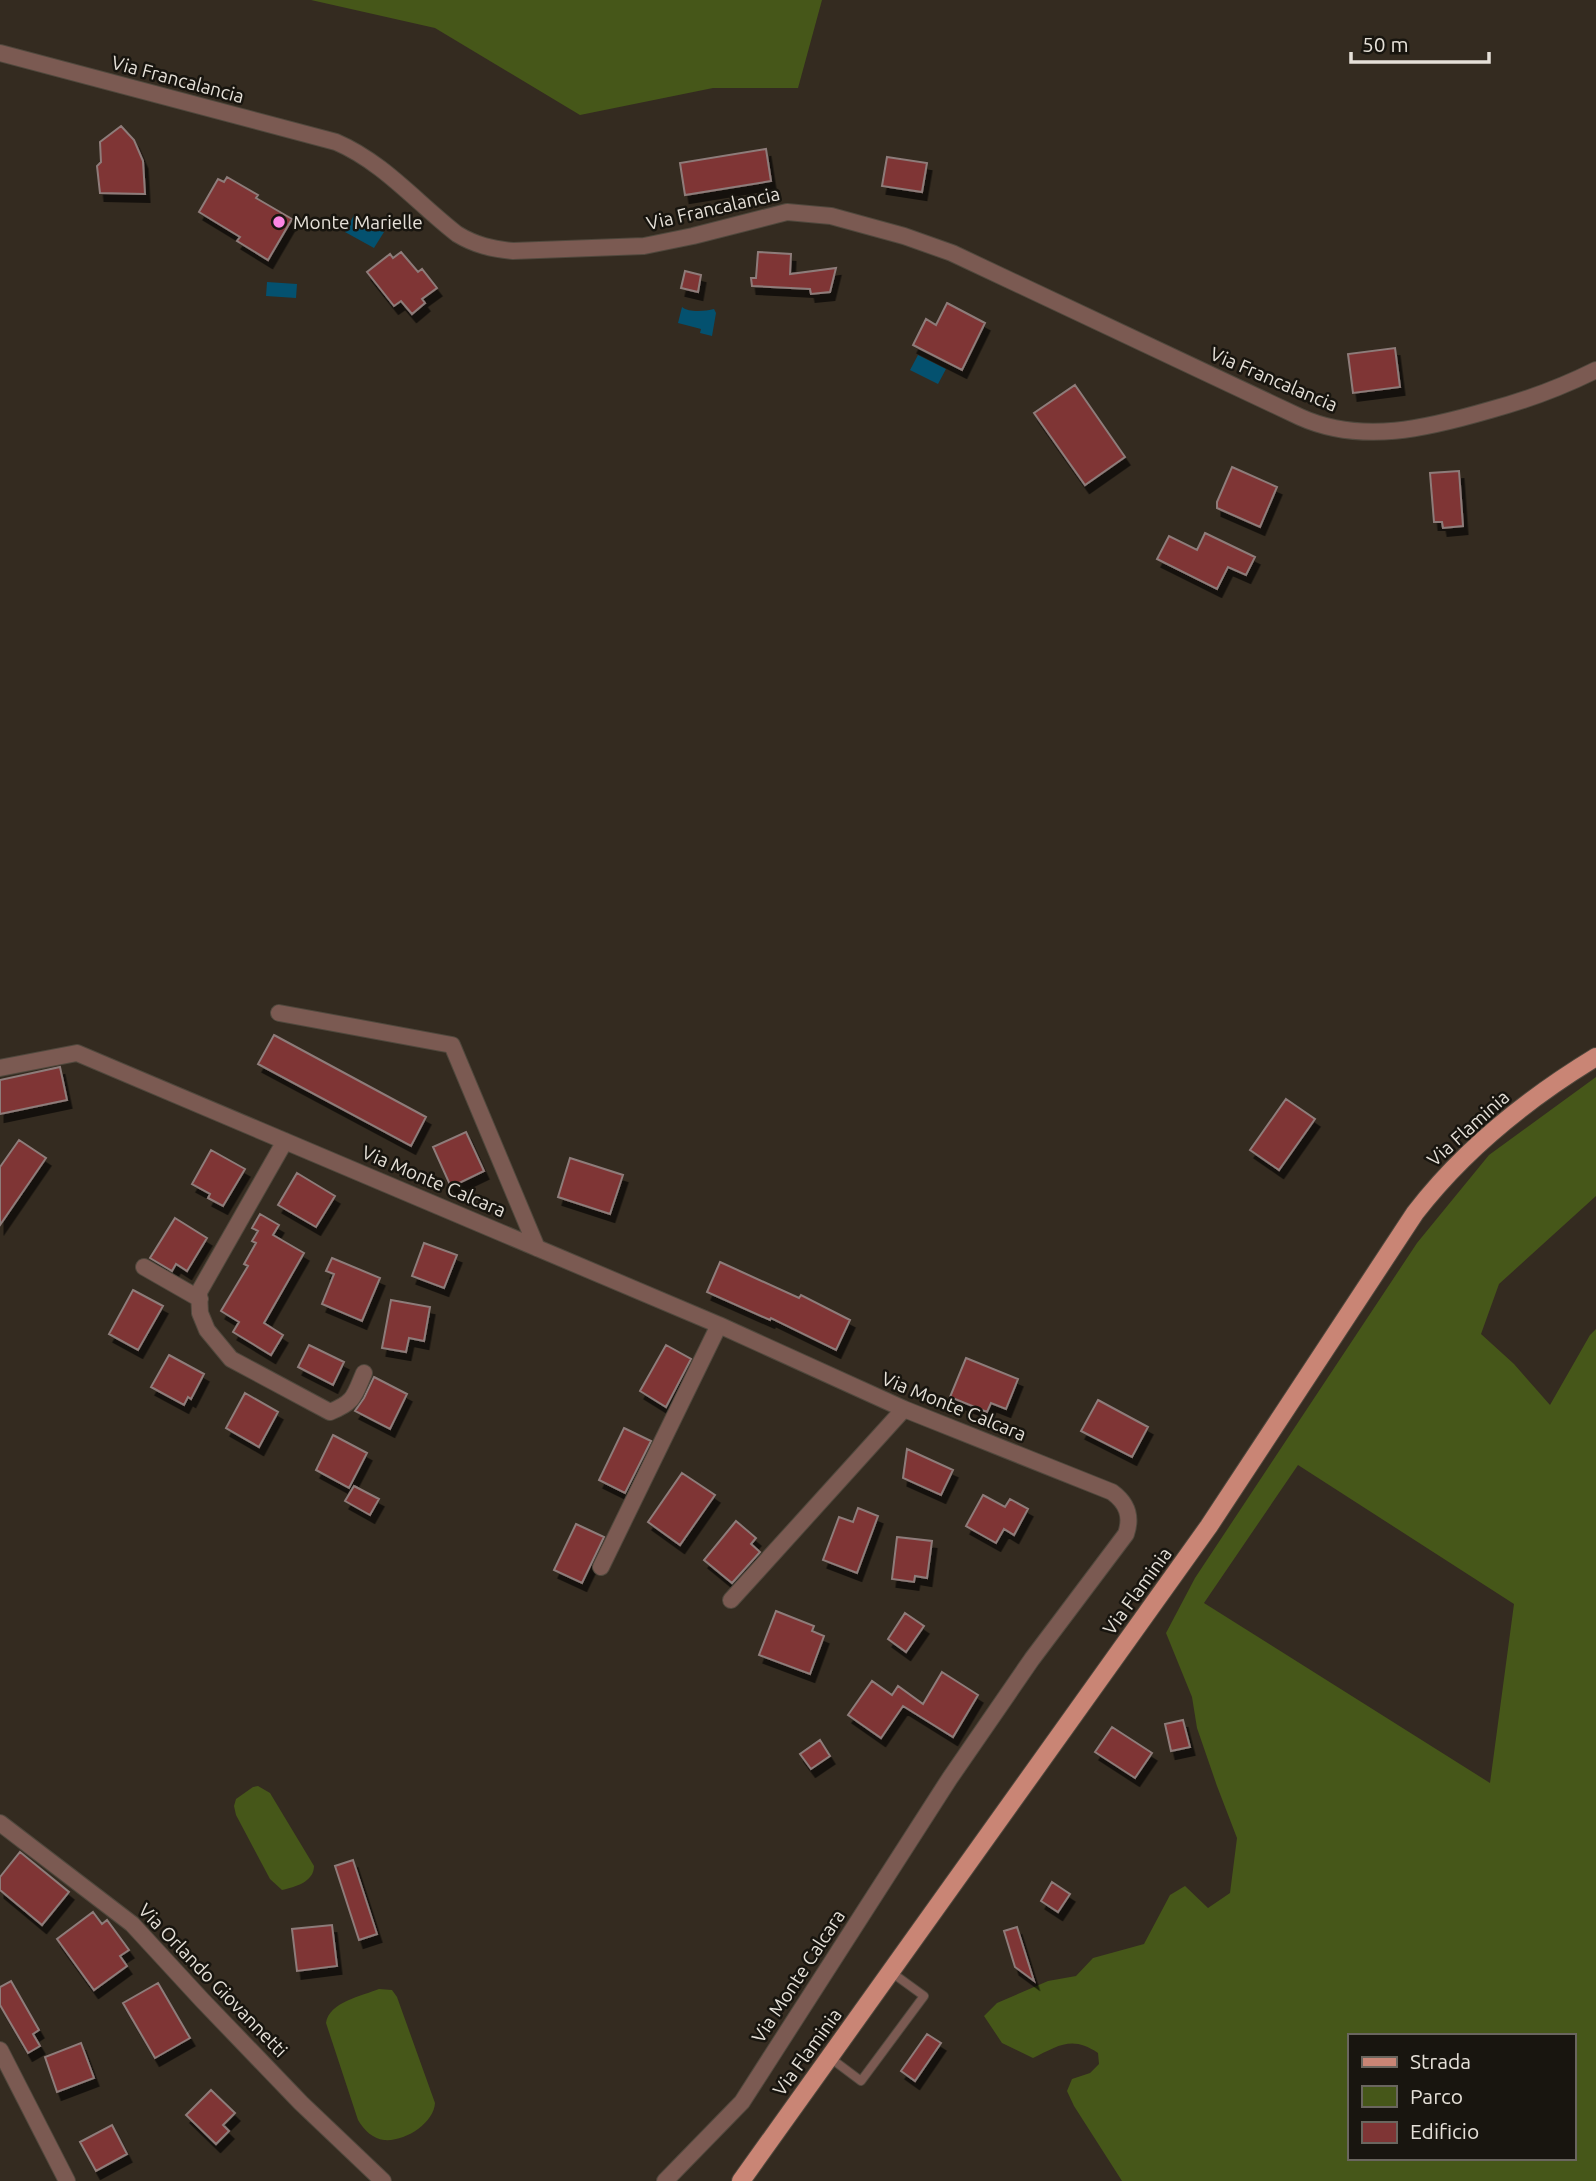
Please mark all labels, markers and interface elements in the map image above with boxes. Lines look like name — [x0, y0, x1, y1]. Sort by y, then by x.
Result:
scale bar — [1351, 21, 1489, 65]
text: 50 m — [1362, 32, 1409, 56]
street label: Via Francalancia — [109, 51, 247, 107]
street label: Via Francalancia — [644, 182, 782, 234]
place label: Monte Marielle — [293, 211, 423, 233]
marker: Monte Marielle — [271, 214, 287, 230]
street label: Via Francalancia — [1207, 342, 1341, 416]
street label: Via Flaminia — [1423, 1086, 1513, 1170]
street label: Via Monte Calcara — [359, 1141, 509, 1221]
street label: Via Monte Calcara — [878, 1367, 1030, 1445]
street label: Via Flaminia — [1098, 1543, 1176, 1639]
street label: Via Orlando Giovannetti — [134, 1899, 292, 2061]
street label: Via Monte Calcara — [747, 1905, 849, 2047]
street label: Via Flaminia — [768, 2004, 846, 2100]
legend — [1348, 2034, 1575, 2160]
text: Strada — [1410, 2049, 1471, 2073]
text: Parco — [1410, 2084, 1463, 2108]
text: Edificio — [1410, 2119, 1479, 2143]

